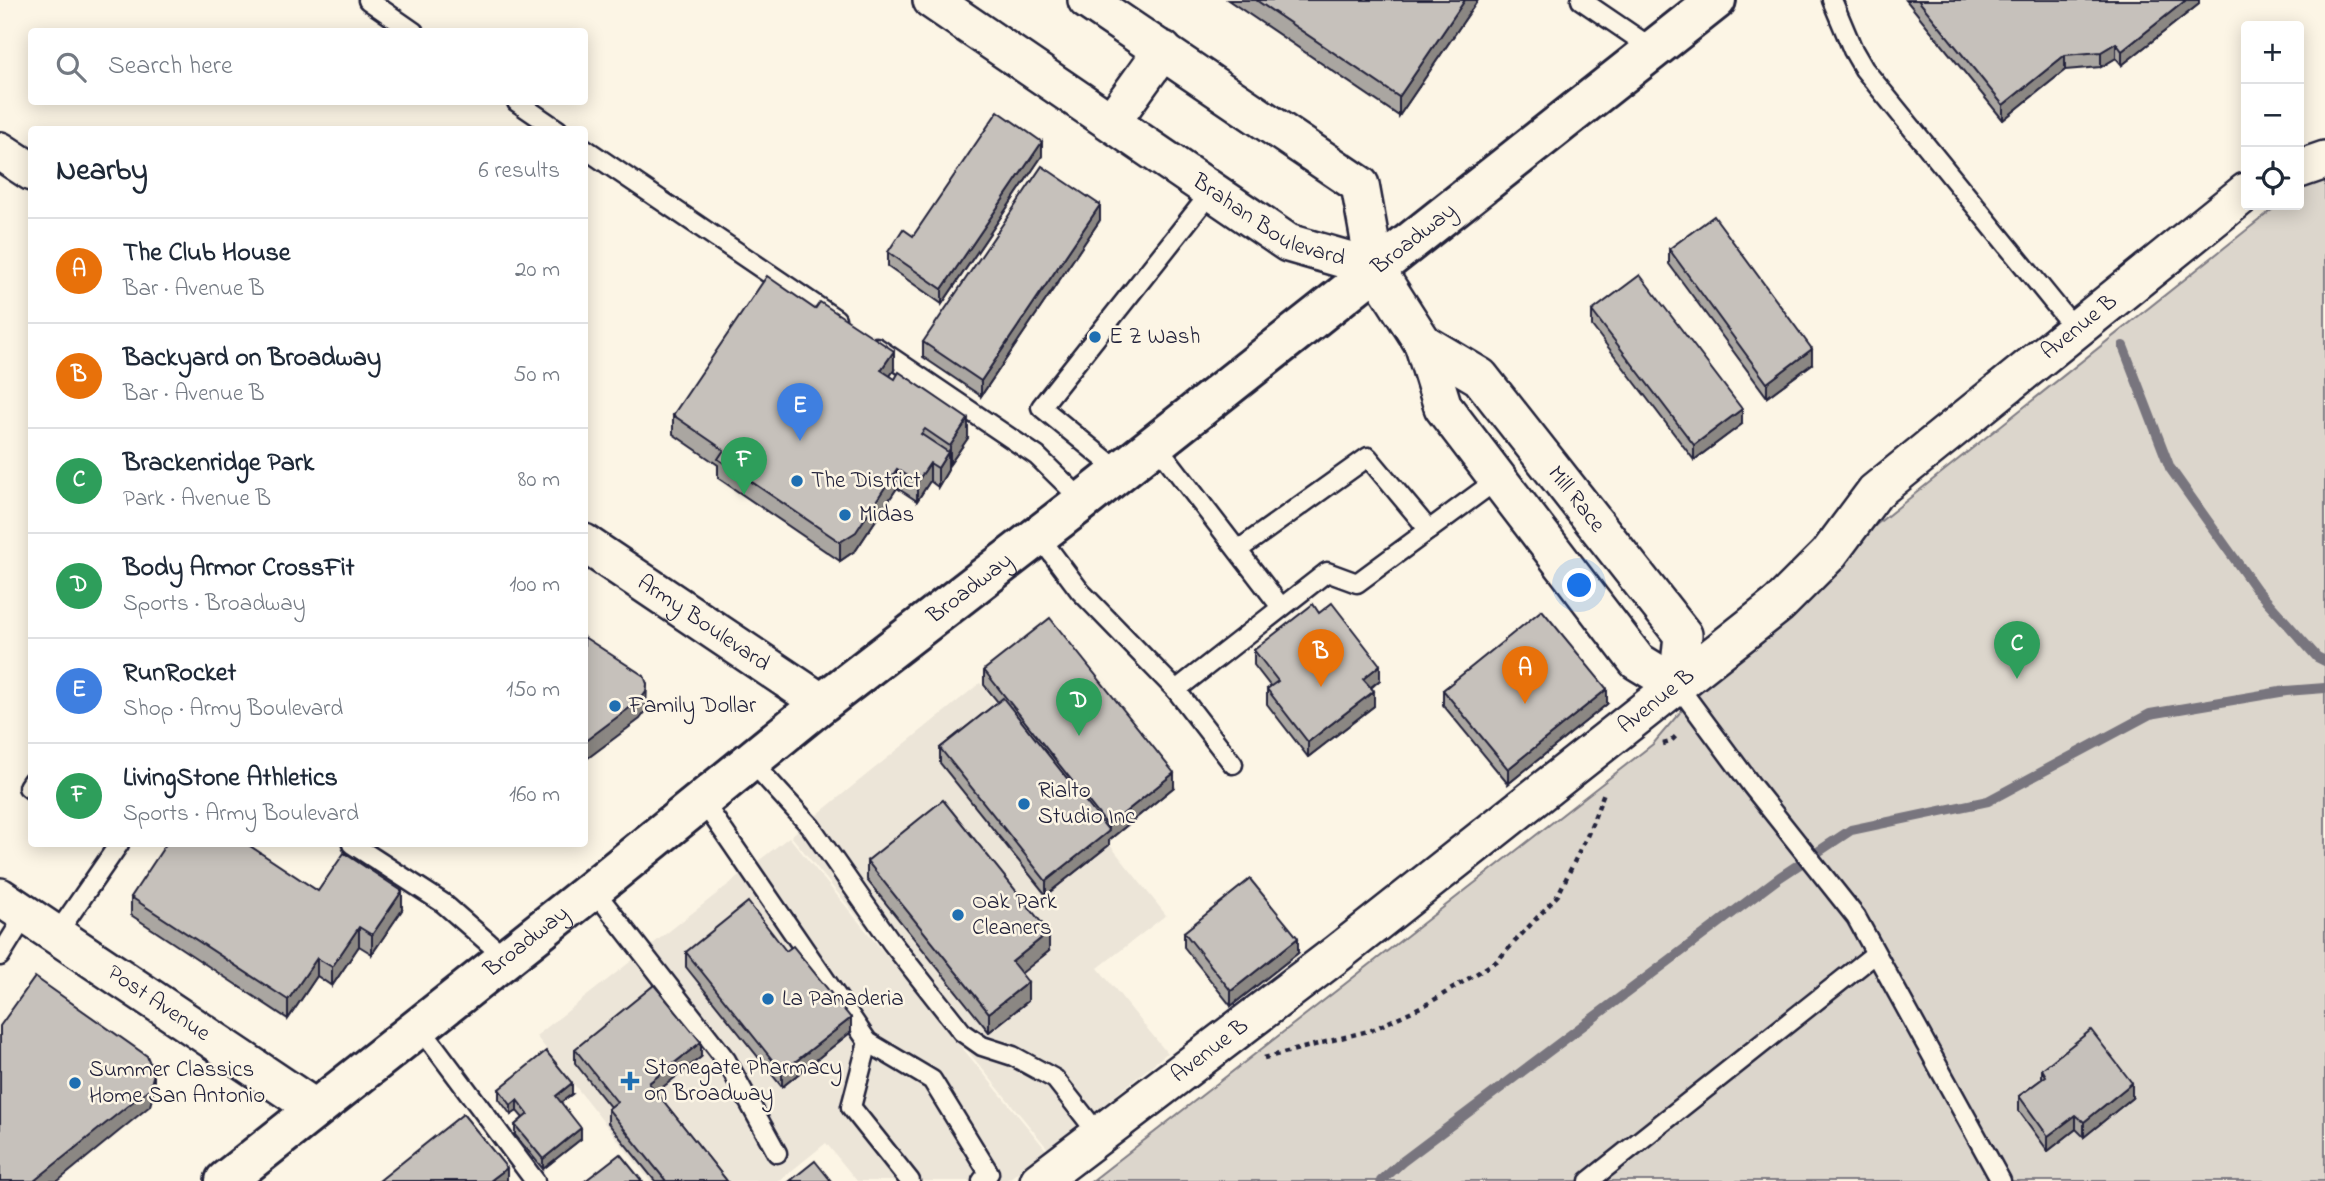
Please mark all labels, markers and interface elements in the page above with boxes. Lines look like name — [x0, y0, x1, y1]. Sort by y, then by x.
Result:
map controls — [2241, 21, 2304, 210]
button: + — [2241, 21, 2304, 84]
search box — [28, 28, 588, 105]
icon: search — [52, 48, 90, 86]
text: Search here — [108, 48, 233, 86]
button: − — [2241, 84, 2304, 147]
button: locate — [2241, 147, 2304, 210]
text: Nearby — [56, 150, 148, 194]
text: 6 results — [479, 155, 560, 188]
street label: Brahan Boulevard — [1185, 165, 1349, 275]
street label: Broadway — [1364, 195, 1465, 284]
text: The Club House — [123, 235, 290, 273]
text: A — [72, 254, 86, 287]
text: 20 m — [515, 254, 560, 287]
text: Bar · Avenue B — [123, 273, 264, 306]
street label: Avenue B — [2034, 286, 2125, 368]
place label: E Z Wash — [1109, 321, 1200, 354]
marker: E Z Wash — [1087, 329, 1103, 345]
text: Backyard on Broadway — [123, 340, 381, 378]
text: B — [71, 359, 87, 392]
text: 50 m — [513, 359, 560, 392]
text: Bar · Avenue B — [123, 378, 264, 411]
pin: E — [777, 383, 823, 441]
pin: F — [721, 437, 767, 495]
text: Brackenridge Park — [123, 445, 314, 483]
street label: Mill Race — [1539, 459, 1614, 540]
text: C — [73, 464, 85, 497]
text: 80 m — [518, 464, 560, 497]
place label: The District — [811, 465, 921, 498]
marker: The District — [789, 473, 805, 489]
text: Park · Avenue B — [123, 483, 271, 516]
place label: Midas — [859, 499, 914, 532]
marker: Midas — [837, 507, 853, 523]
street label: Broadway — [920, 545, 1021, 633]
text: Body Armor CrossFit — [123, 550, 355, 588]
street label: Army Boulevard — [630, 567, 777, 680]
your location — [1562, 568, 1596, 602]
text: D — [71, 569, 87, 602]
text: 100 m — [509, 569, 560, 602]
text: Sports · Broadway — [123, 588, 305, 621]
pin: C — [1994, 621, 2040, 679]
pin: B — [1298, 629, 1344, 687]
pin: A — [1502, 646, 1548, 704]
text: RunRocket — [123, 655, 236, 693]
street label: Avenue B — [1611, 660, 1702, 742]
text: E — [72, 674, 86, 707]
text: 150 m — [506, 674, 560, 707]
pin: D — [1056, 678, 1102, 736]
place label: Family Dollar — [628, 690, 757, 725]
text: Shop · Army Boulevard — [123, 693, 343, 726]
marker: Family Dollar — [607, 698, 623, 714]
text: LivingStone Athletics — [123, 760, 338, 798]
place label: Rialto Studio Inc — [1038, 775, 1136, 834]
text: F — [72, 779, 86, 812]
text: 160 m — [509, 779, 560, 812]
marker: Rialto Studio Inc — [1016, 796, 1032, 812]
text: Sports · Army Boulevard — [123, 798, 359, 831]
place label: Oak Park Cleaners — [972, 886, 1058, 945]
street label: Broadway — [476, 898, 577, 986]
marker: Oak Park Cleaners — [950, 907, 966, 923]
street label: Post Avenue — [100, 957, 217, 1050]
place label: La Panaderia — [782, 983, 904, 1016]
marker: La Panaderia — [760, 991, 776, 1007]
street label: Avenue B — [1164, 1010, 1256, 1091]
place label: Stonegate Pharmacy on Broadway — [644, 1052, 842, 1113]
place label: Summer Classics Home San Antonio — [89, 1054, 265, 1113]
marker: Stonegate Pharmacy on Broadway — [622, 1073, 638, 1089]
marker: Summer Classics Home San Antonio — [67, 1075, 83, 1091]

